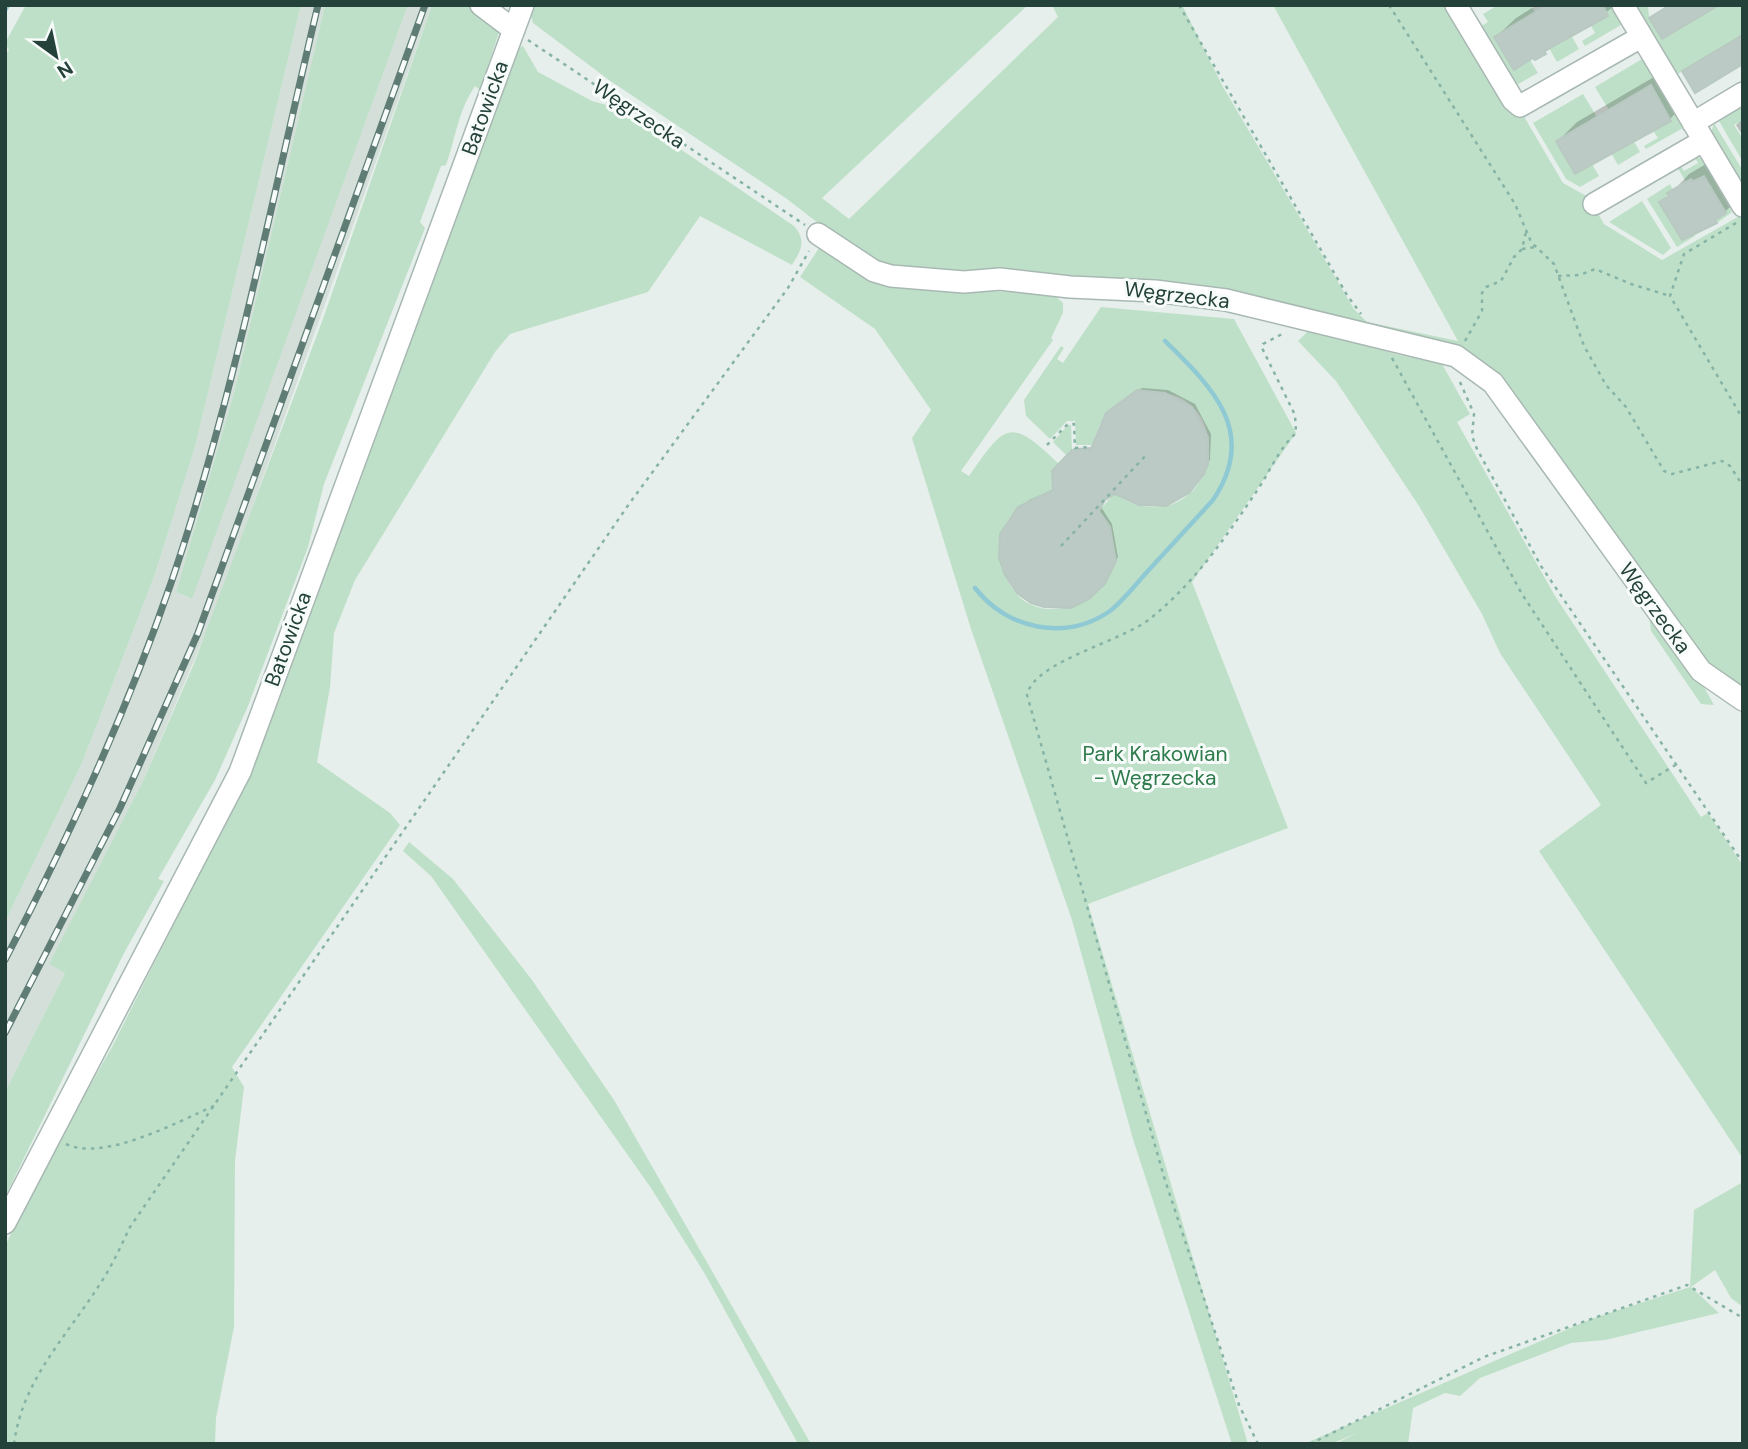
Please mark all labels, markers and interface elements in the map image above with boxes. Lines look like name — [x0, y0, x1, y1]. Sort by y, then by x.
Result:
north arrow — [21, 21, 91, 91]
text: N — [52, 56, 78, 84]
street label: Batowicka — [455, 57, 515, 159]
street label: Węgrzecka — [587, 73, 691, 155]
street label: Węgrzecka — [1123, 275, 1231, 315]
street label: Węgrzecka — [1612, 557, 1698, 659]
street label: Batowicka — [258, 588, 318, 690]
park label: Park Krakowian - Węgrzecka — [1083, 740, 1227, 792]

